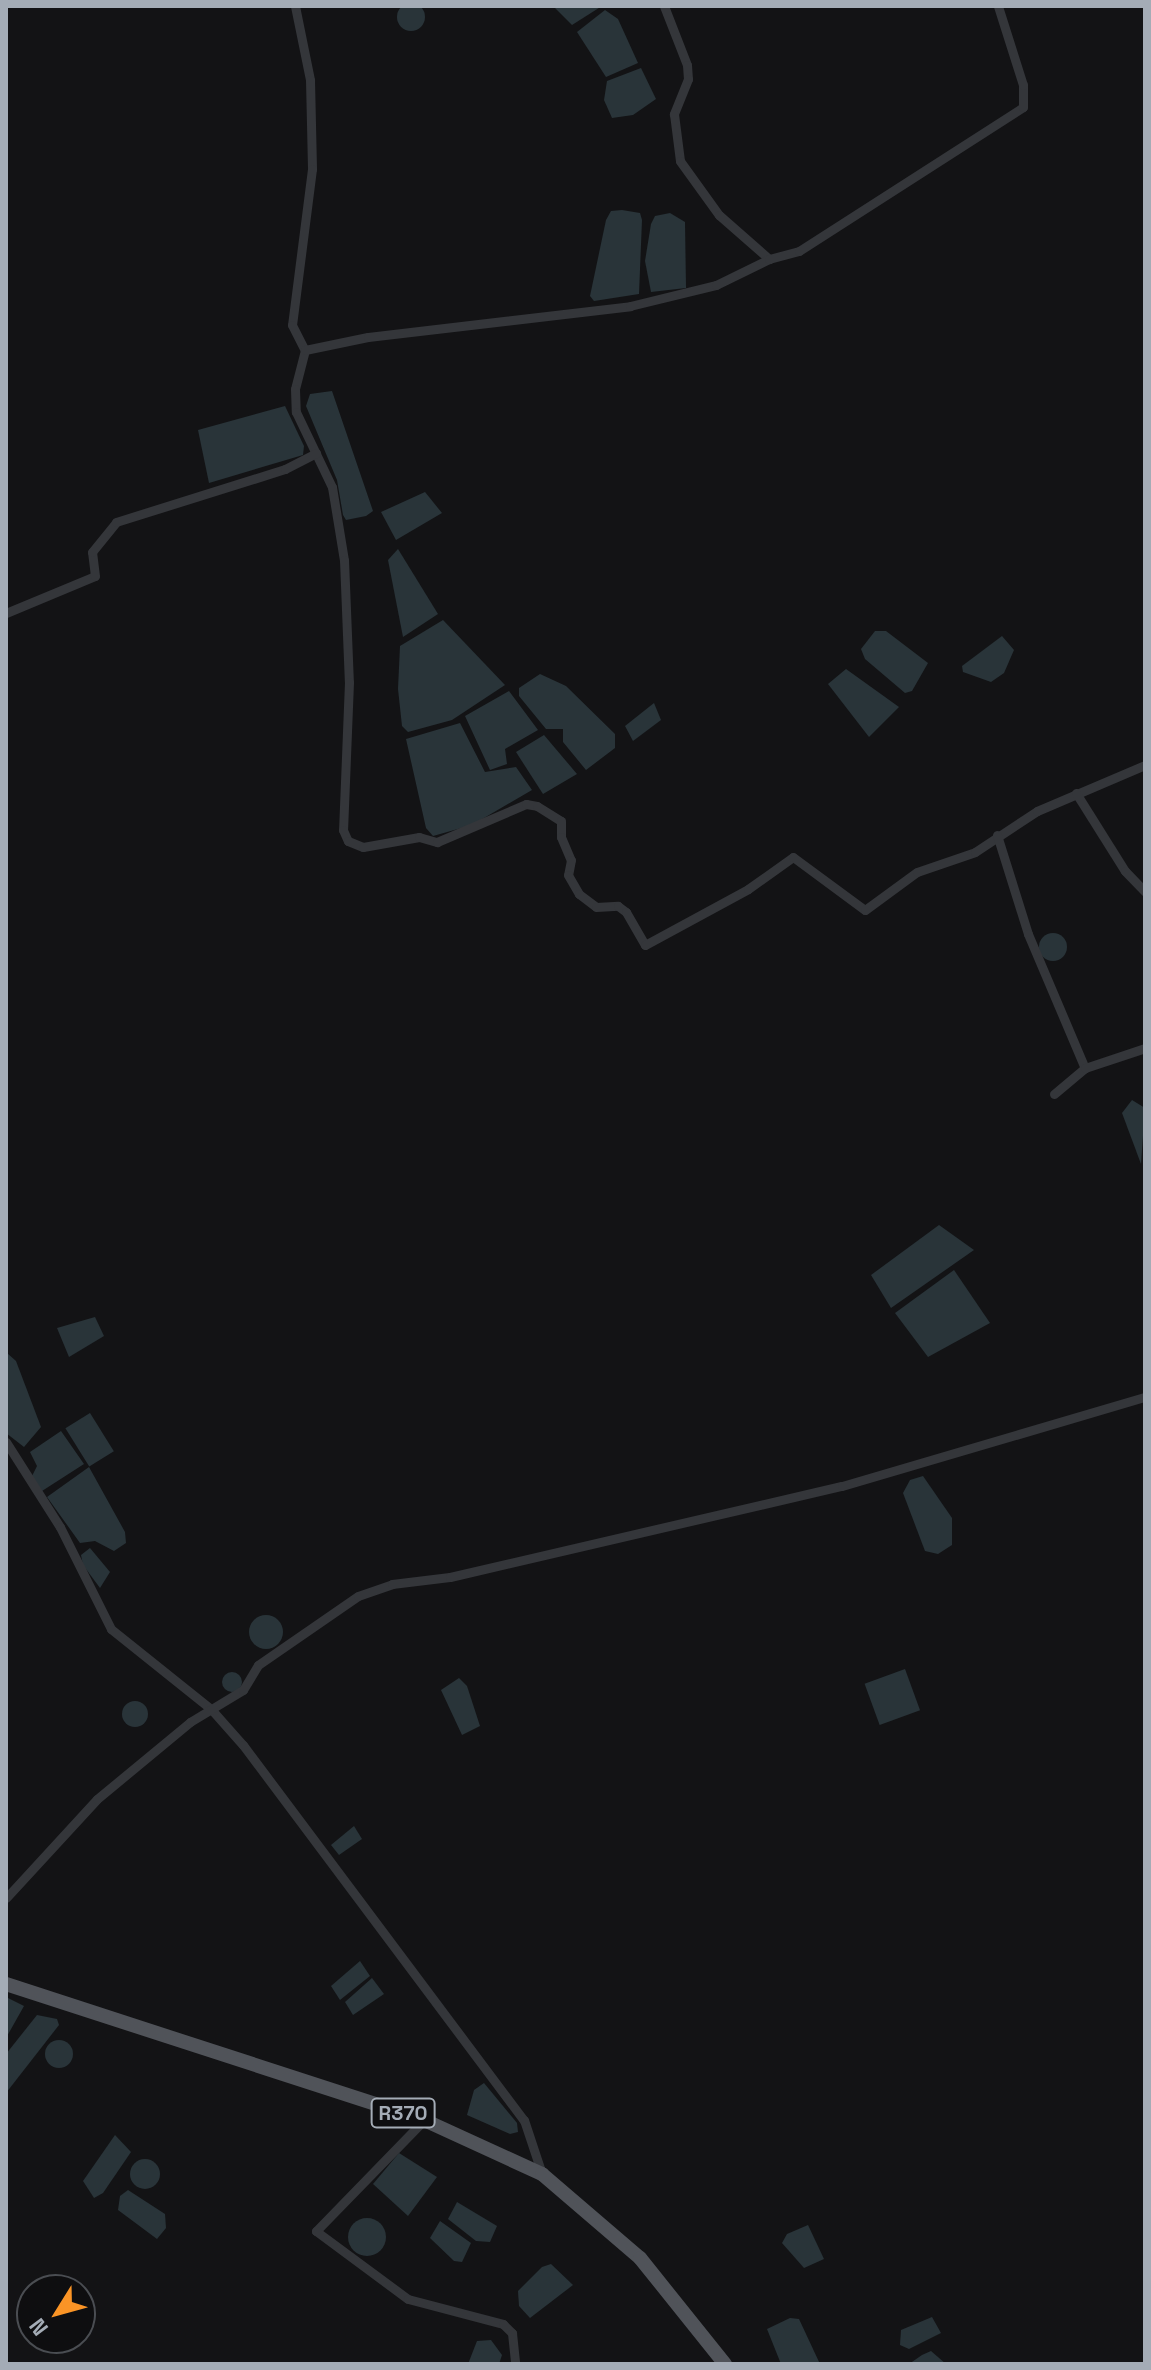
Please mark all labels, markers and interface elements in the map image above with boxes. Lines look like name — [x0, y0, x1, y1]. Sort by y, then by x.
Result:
road number: R370 — [369, 2097, 437, 2129]
north arrow — [16, 2274, 96, 2354]
text: N — [23, 2313, 54, 2342]

